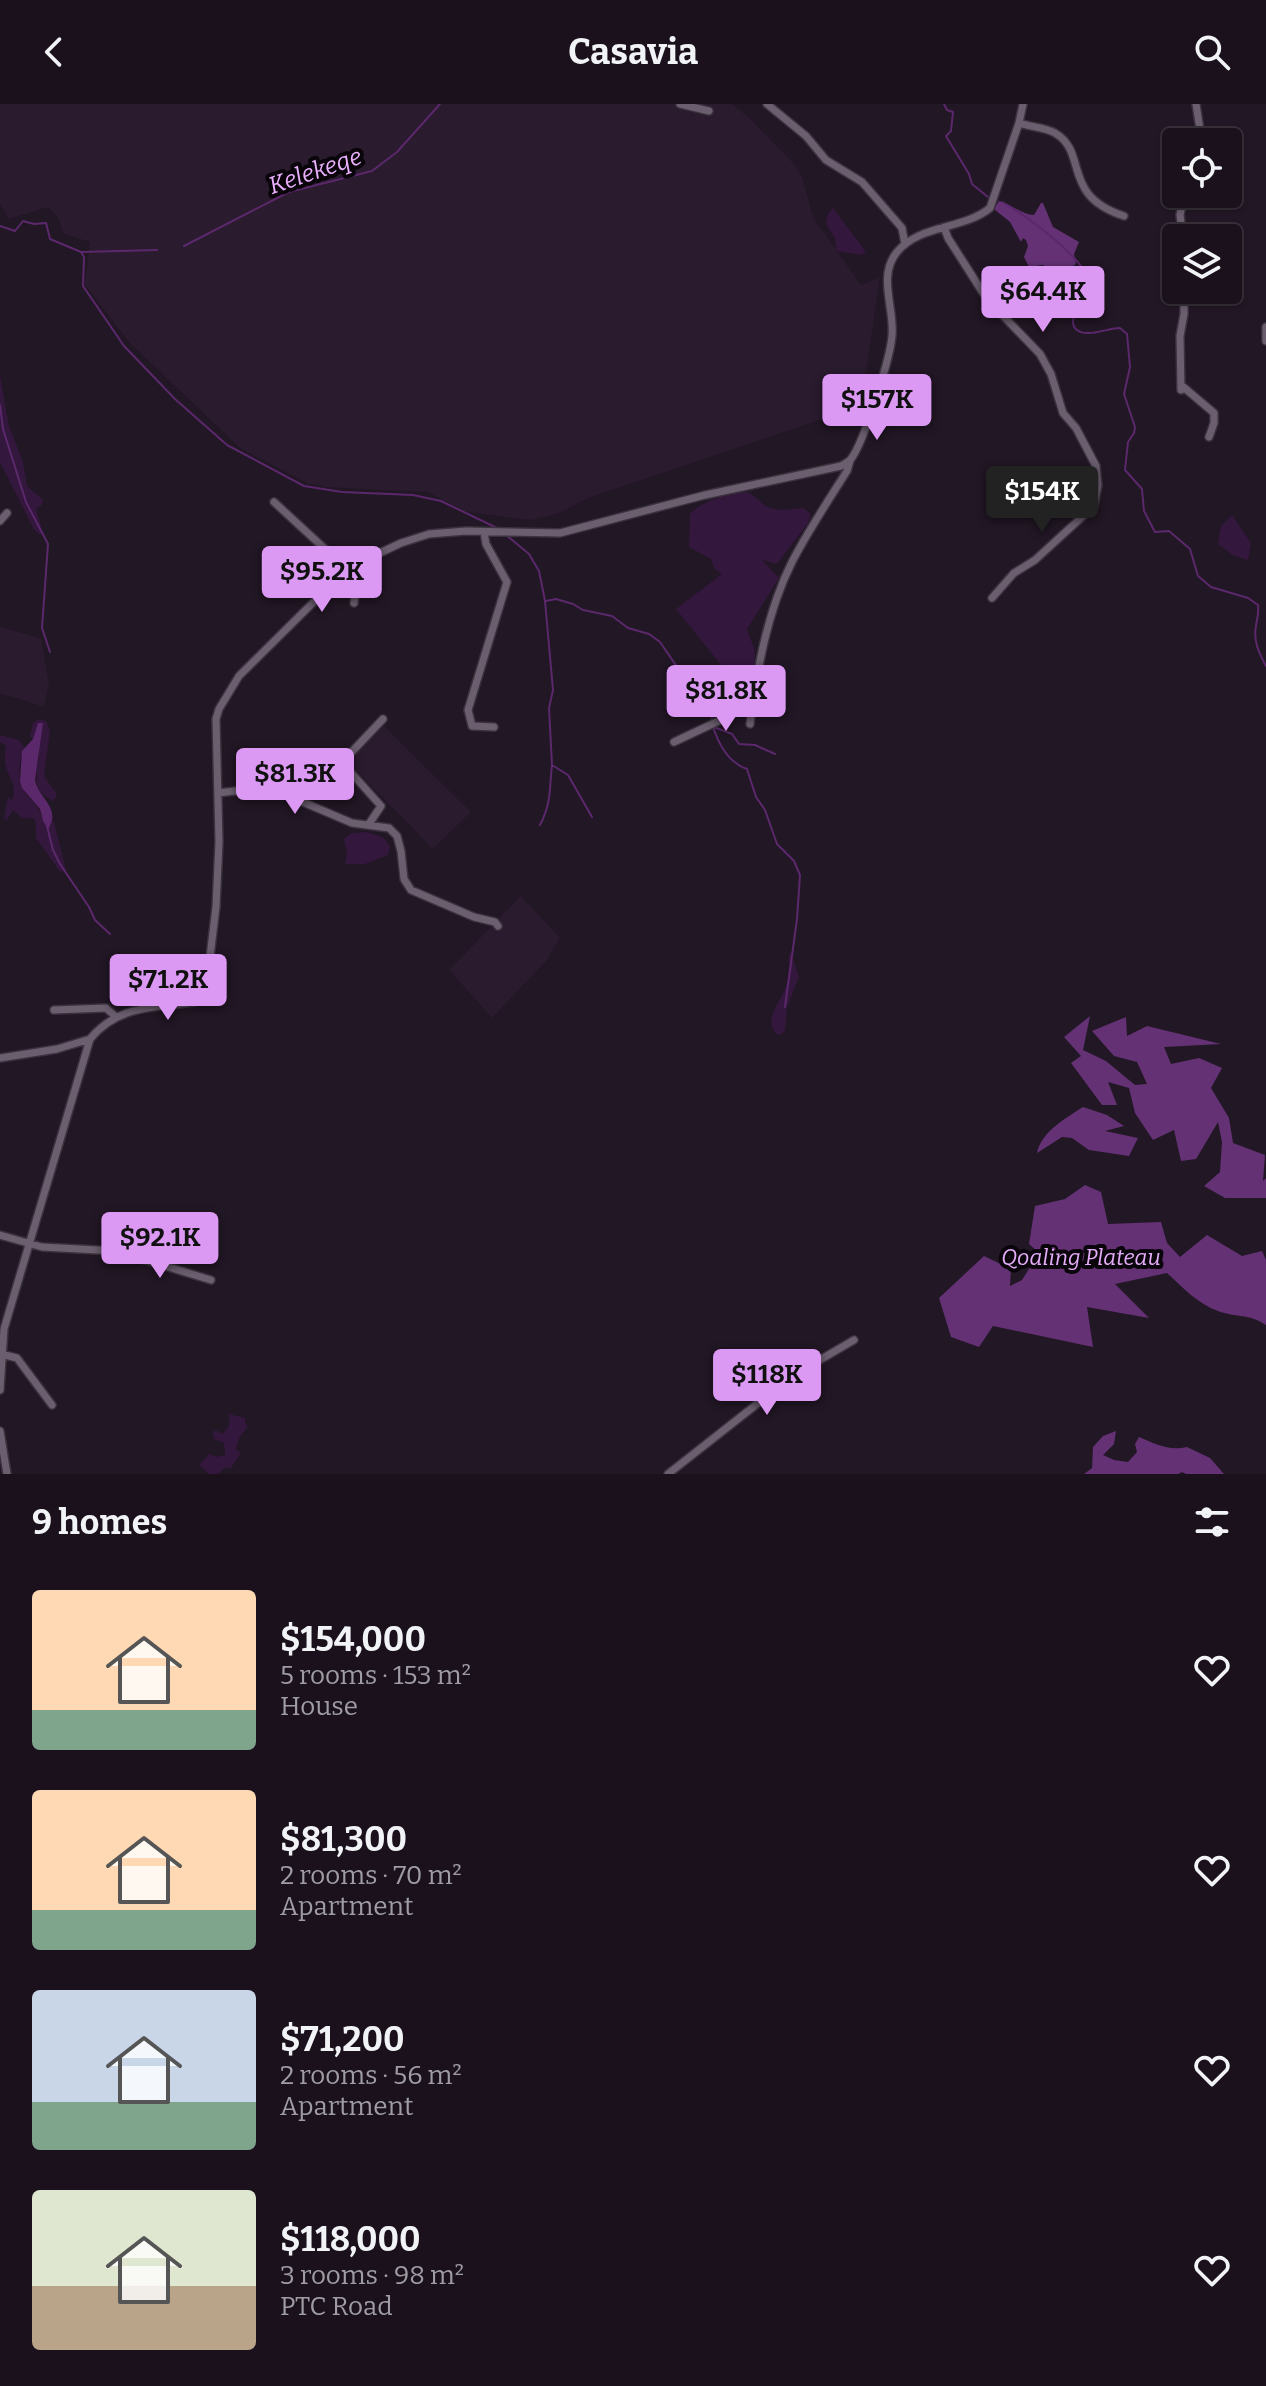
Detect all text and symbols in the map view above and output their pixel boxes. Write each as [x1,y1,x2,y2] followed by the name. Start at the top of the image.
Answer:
[32,30,76,74] icon: back
[568,30,698,74] text: Casavia
[1190,30,1234,74] icon: search
[1162,128,1242,304] map controls
[1162,128,1242,208] button: locate
[265,142,365,200] water label: Kelekeqe
[1162,224,1242,304] button: layers
[978,266,1108,334] pin: $64.4K
[999,276,1087,307] text: $64.4K
[821,374,933,442] pin: $157K
[840,384,914,415] text: $157K
[986,466,1098,534] pin: $154K
[1004,476,1080,507] text: $154K
[257,546,387,614] pin: $95.2K
[280,556,364,587] text: $95.2K
[661,665,791,733] pin: $81.8K
[685,675,767,706] text: $81.8K
[230,748,360,816] pin: $81.3K
[254,758,336,789] text: $81.3K
[103,954,233,1022] pin: $71.2K
[128,964,208,995] text: $71.2K
[95,1212,225,1280] pin: $92.1K
[119,1222,201,1253] text: $92.1K
[1001,1244,1161,1271] park label: Qoaling Plateau
[711,1349,823,1417] pin: $118K
[731,1359,803,1390] text: $118K
[1190,1500,1234,1544] icon: filters
[32,1502,167,1543] text: 9 homes
[280,1619,426,1660] text: $154,000
[96,1622,192,1718] icon: home
[1190,1648,1234,1692] icon: heart
[280,1660,471,1691] text: 5 rooms · 153 m²
[280,1691,358,1722] text: House
[280,1819,407,1860] text: $81,300
[96,1822,192,1918] icon: home
[1190,1848,1234,1892] icon: heart
[280,1860,462,1891] text: 2 rooms · 70 m²
[280,1891,413,1922] text: Apartment
[280,2019,405,2060] text: $71,200
[96,2022,192,2118] icon: home
[1190,2048,1234,2092] icon: heart
[280,2060,462,2091] text: 2 rooms · 56 m²
[280,2091,413,2122] text: Apartment
[280,2219,421,2260] text: $118,000
[96,2222,192,2318] icon: home
[1190,2248,1234,2292] icon: heart
[280,2260,464,2291] text: 3 rooms · 98 m²
[280,2291,393,2322] text: PTC Road

